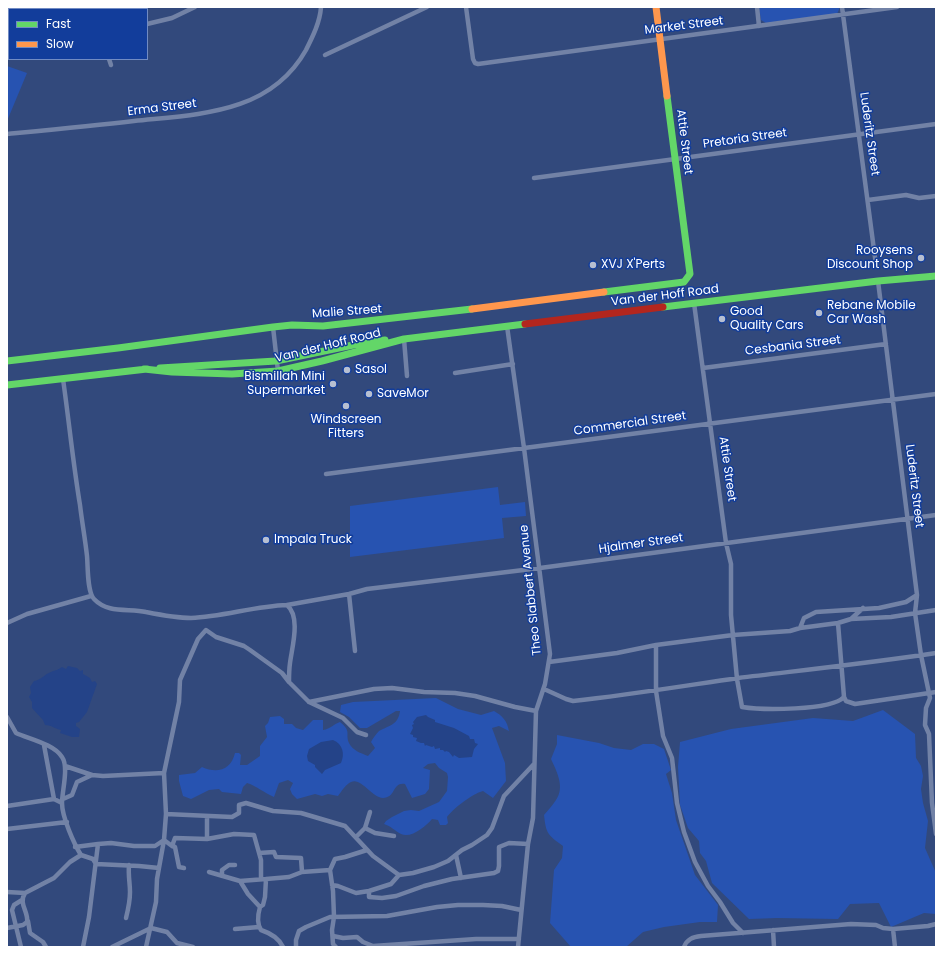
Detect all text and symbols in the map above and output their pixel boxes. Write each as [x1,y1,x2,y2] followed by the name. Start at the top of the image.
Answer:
[8,8,148,60] legend
[644,14,724,38] street label: Market Street
[46,15,71,32] text: Fast
[46,35,74,52] text: Slow
[856,91,882,177] street label: Luderitz Street
[127,97,197,119] street label: Erma Street
[673,109,695,175] street label: Attie Street
[702,126,788,152] street label: Pretoria Street
[827,244,913,272] place label: Rooysens Discount Shop
[916,253,926,263] marker: Rooysens Discount Shop
[601,258,665,272] place label: XVJ X'Perts
[588,260,598,270] marker: XVJ X'Perts
[610,282,720,310] street label: Van der Hoff Road
[827,299,916,327] place label: Rebane Mobile Car Wash
[312,302,382,322] street label: Malie Street
[730,305,804,333] place label: Good Quality Cars
[814,308,824,318] marker: Rebane Mobile Car Wash
[717,314,727,324] marker: Good Quality Cars
[274,326,382,366] street label: Van der Hoff Road
[744,333,842,359] street label: Cesbania Street
[355,363,387,377] place label: Sasol
[342,365,352,375] marker: Sasol
[244,370,325,398] place label: Bismillah Mini Supermarket
[328,379,338,389] marker: Bismillah Mini Supermarket
[377,387,429,401] place label: SaveMor
[364,389,374,399] marker: SaveMor
[341,401,351,411] marker: Windscreen Fitters
[573,409,687,439] street label: Commercial Street
[310,413,382,441] place label: Windscreen Fitters
[715,436,739,502] street label: Attie Street
[902,443,926,529] street label: Luderitz Street
[517,524,545,656] street label: Theo Slabbert Avenue
[598,531,684,557] street label: Hjalmer Street
[274,533,352,547] place label: Impala Truck
[261,535,271,545] marker: Impala Truck

